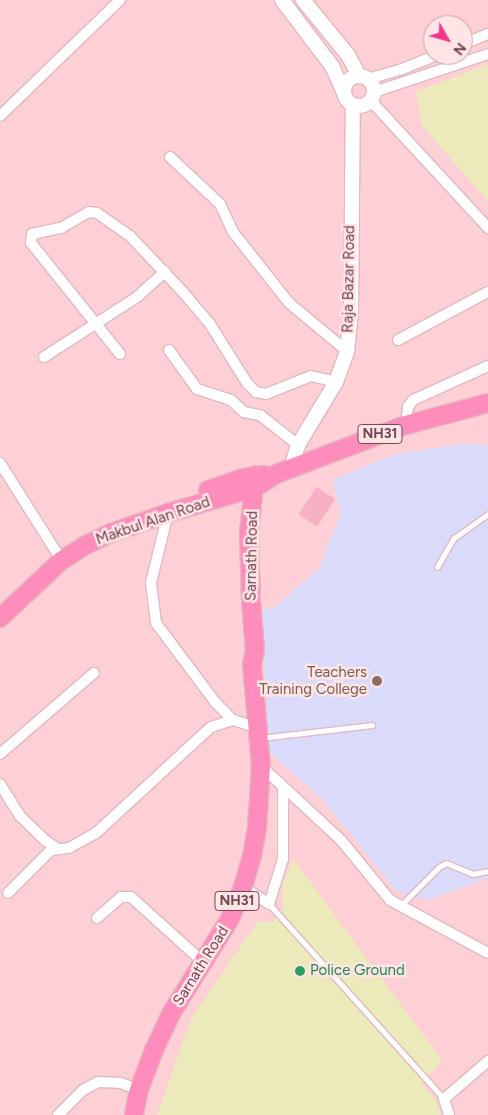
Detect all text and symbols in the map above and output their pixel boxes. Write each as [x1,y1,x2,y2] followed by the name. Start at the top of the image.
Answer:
[423,15,473,65] north arrow
[449,39,469,58] text: N
[339,225,359,333] street label: Raja Bazar Road
[356,422,404,446] road number: NH31
[94,493,212,549] street label: Makbul Alan Road
[242,511,262,601] street label: Sarnath Road
[259,663,367,698] place label: Teachers Training College
[371,675,383,687] marker: Teachers Training College
[213,889,261,912] road number: NH31
[169,923,233,1009] street label: Sarnath Road
[310,962,405,980] place label: Police Ground
[294,965,306,977] marker: Police Ground

